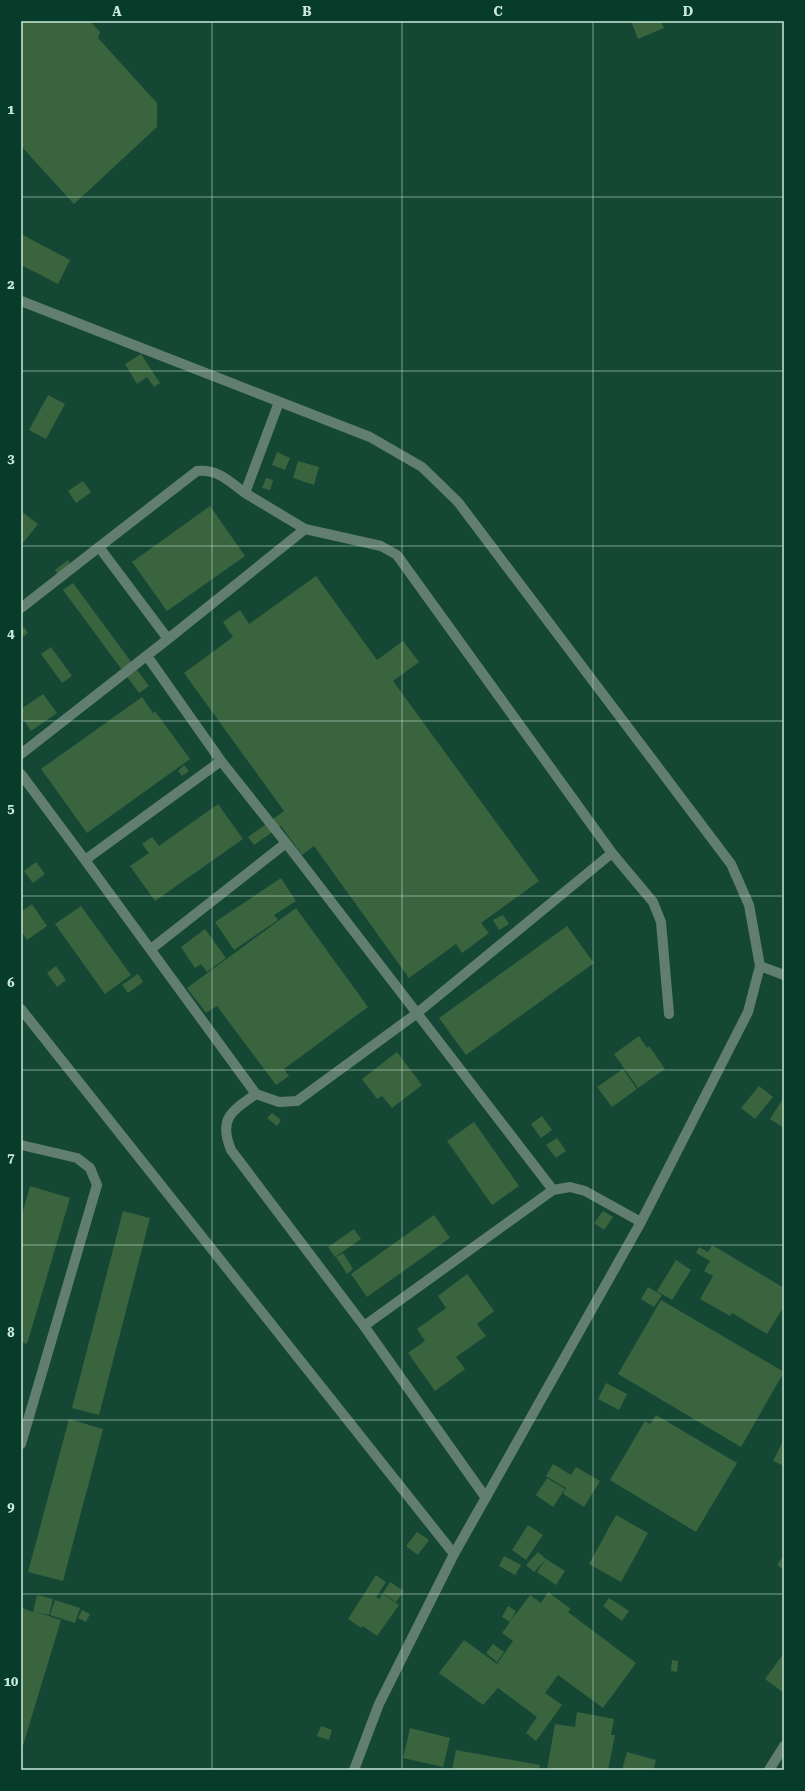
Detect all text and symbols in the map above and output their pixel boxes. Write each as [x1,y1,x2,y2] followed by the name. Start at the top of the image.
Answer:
[112,4,122,19] text: A
[302,4,312,19] text: B
[493,4,503,19] text: C
[683,4,693,19] text: D
[7,102,15,117] text: 1
[7,277,15,292] text: 2
[7,451,15,466] text: 3
[7,626,15,641] text: 4
[7,801,15,816] text: 5
[7,975,15,990] text: 6
[7,1150,15,1165] text: 7
[7,1325,15,1340] text: 8
[7,1499,15,1514] text: 9
[4,1674,18,1689] text: 10

